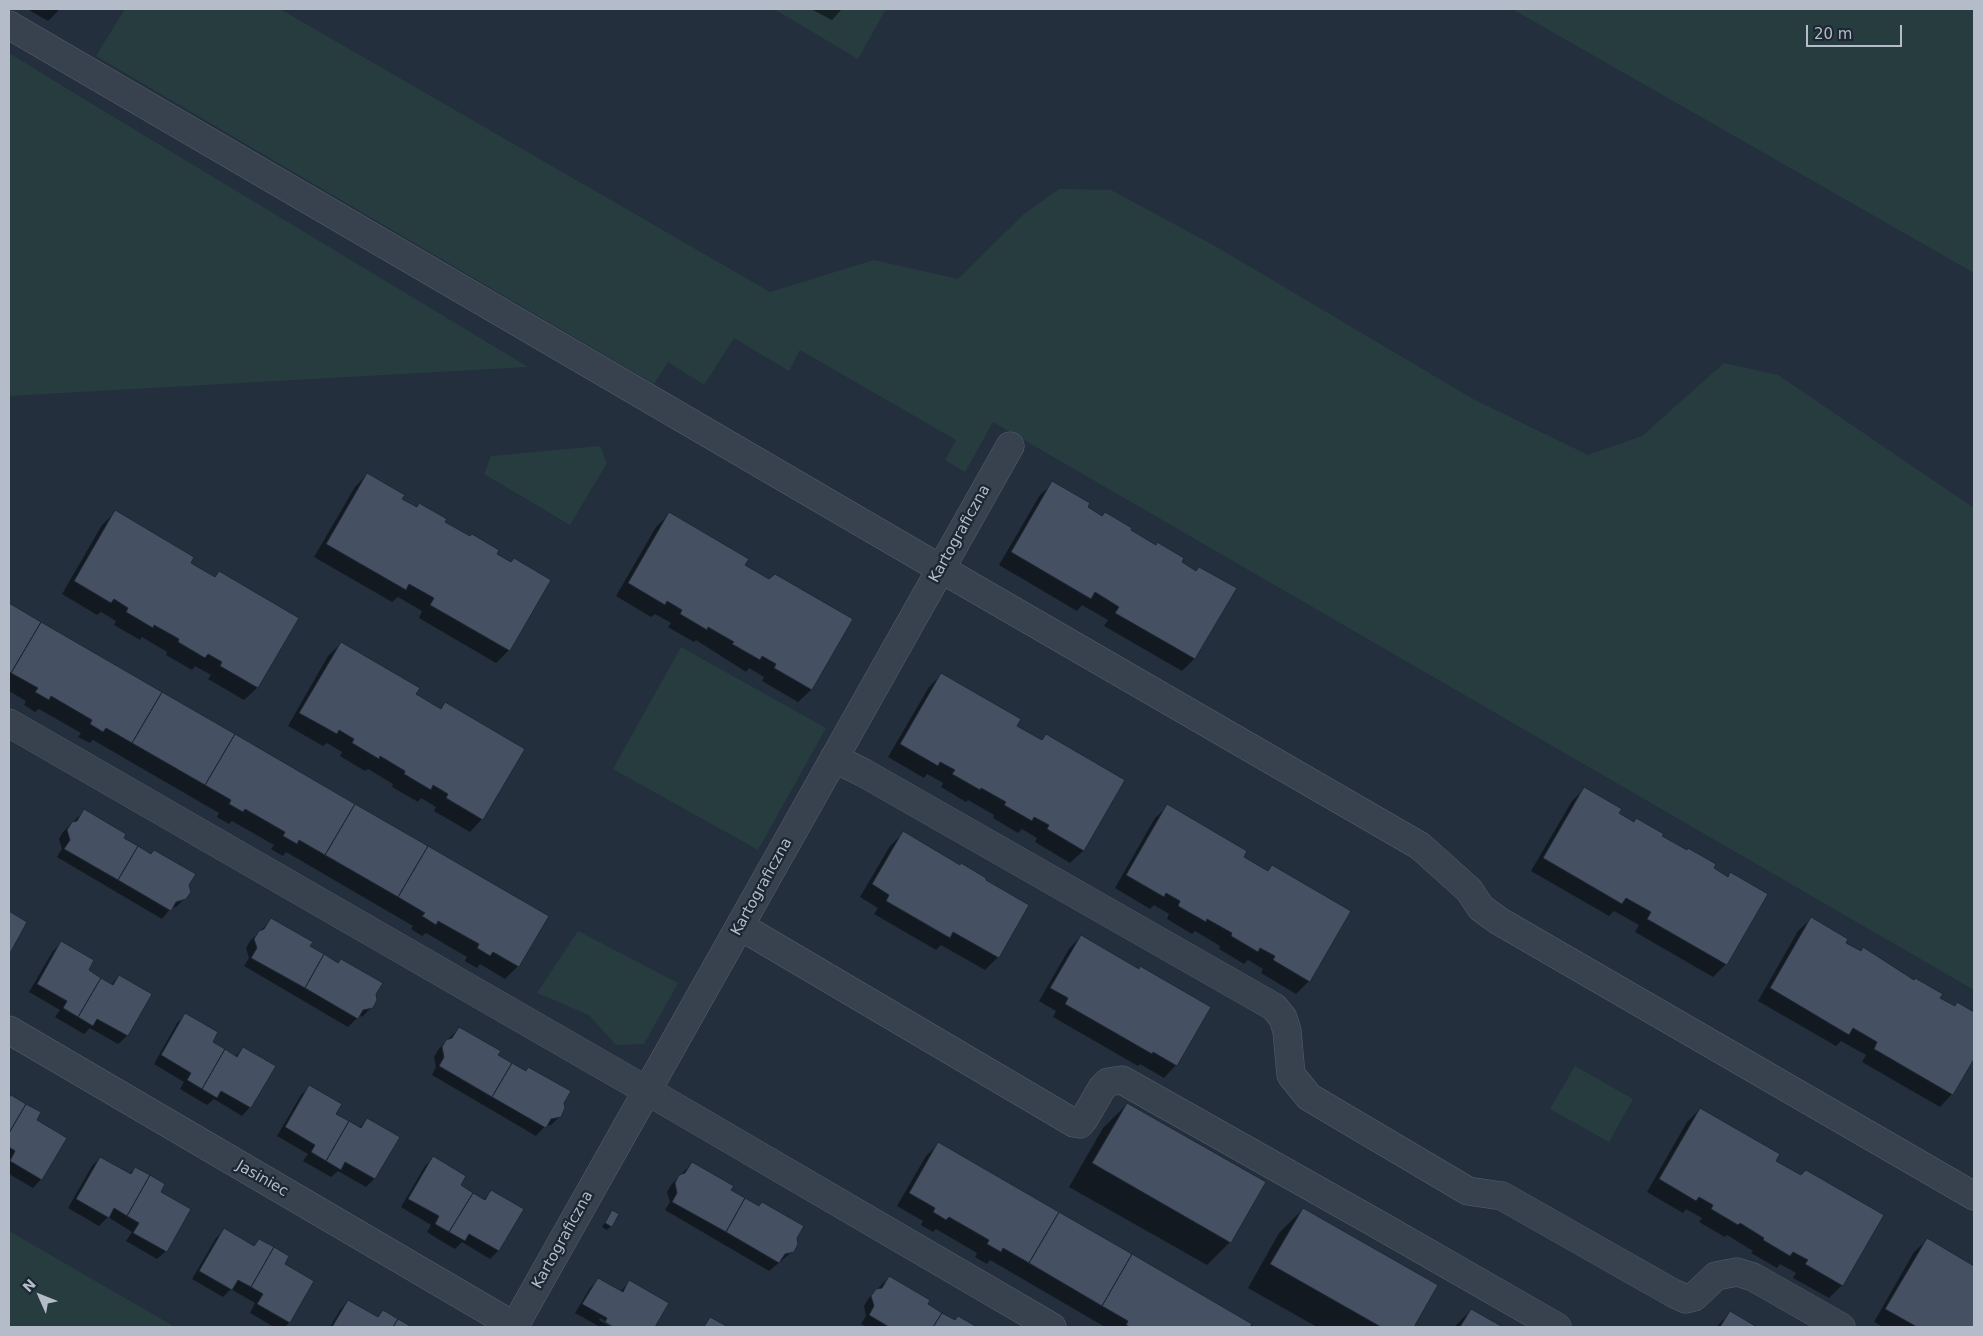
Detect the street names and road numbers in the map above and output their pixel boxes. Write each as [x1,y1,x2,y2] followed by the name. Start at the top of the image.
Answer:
[926,482,994,586] street label: Kartograficzna
[728,835,796,939] street label: Kartograficzna
[233,1157,291,1201] street label: Jasiniec
[529,1188,597,1292] street label: Kartograficzna

